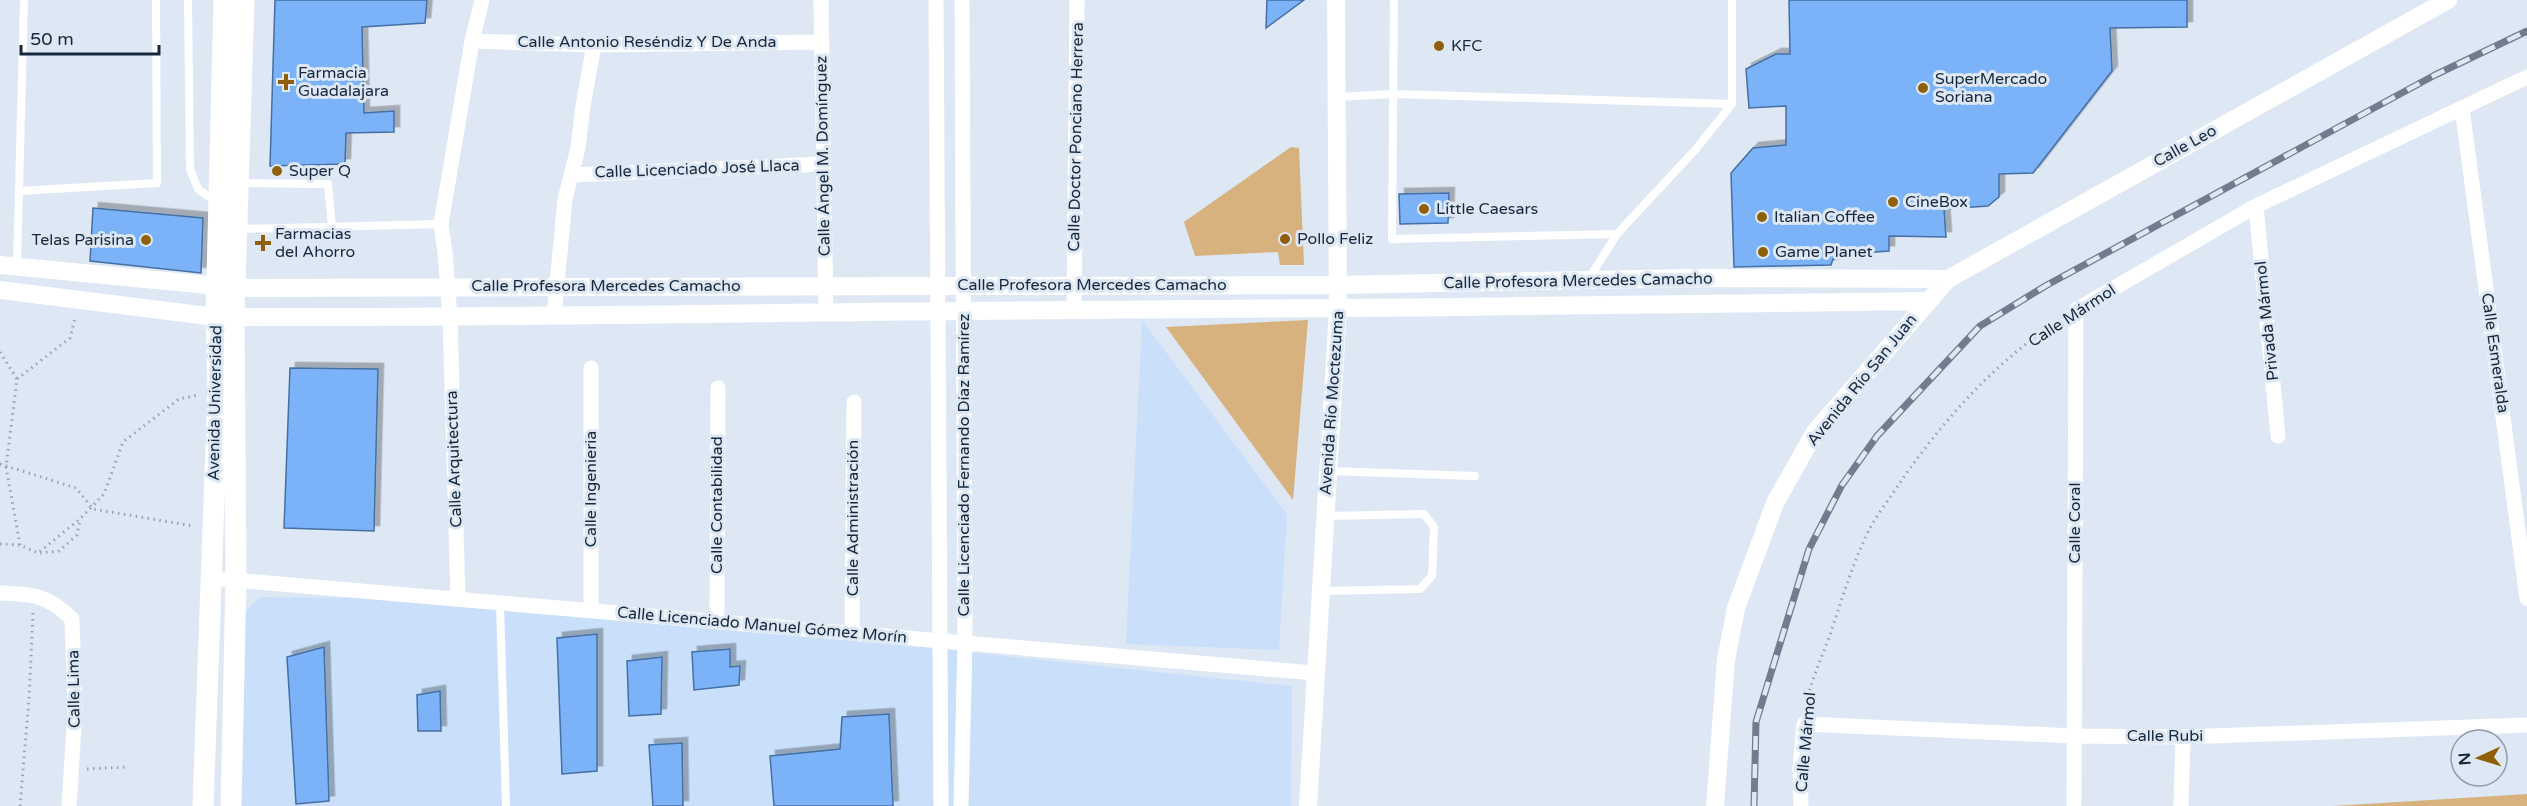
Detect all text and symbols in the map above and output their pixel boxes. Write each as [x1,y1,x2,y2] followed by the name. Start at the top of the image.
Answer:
[21,18,159,56] scale bar
[1064,22,1088,252] street label: Calle Doctor Ponciano Herrera
[30,28,74,50] text: 50 m
[517,32,777,52] street label: Calle Antonio Reséndiz Y De Anda
[1451,36,1482,56] place label: KFC
[1432,39,1446,53] marker: KFC
[811,55,835,257] street label: Calle Ángel M. Domínguez
[298,63,389,101] place label: Farmacia Guadalajara
[1935,69,2047,107] place label: SuperMercado Soriana
[279,75,293,89] marker: Farmacia Guadalajara
[1916,81,1930,95] marker: SuperMercado Soriana
[2150,120,2220,172] street label: Calle Leo
[594,155,800,183] street label: Calle Licenciado José Llaca
[289,161,351,181] place label: Super Q
[270,164,284,178] marker: Super Q
[1905,192,1968,212] place label: CineBox
[1886,195,1900,209] marker: CineBox
[1436,199,1538,219] place label: Little Caesars
[1417,202,1431,216] marker: Little Caesars
[1774,207,1875,227] place label: Italian Coffee
[1755,210,1769,224] marker: Italian Coffee
[275,224,355,262] place label: Farmacias del Ahorro
[1297,229,1373,249] place label: Pollo Feliz
[32,230,134,250] place label: Telas Parisina
[1278,232,1292,246] marker: Pollo Feliz
[139,233,153,247] marker: Telas Parisina
[256,236,270,250] marker: Farmacias del Ahorro
[1775,242,1873,262] place label: Game Planet
[1756,245,1770,259] marker: Game Planet
[2251,260,2283,382] street label: Privada Mármol
[1443,269,1713,293] street label: Calle Profesora Mercedes Camacho
[957,275,1227,295] street label: Calle Profesora Mercedes Camacho
[471,276,741,296] street label: Calle Profesora Mercedes Camacho
[2025,280,2119,352] street label: Calle Mármol
[2477,292,2513,414] street label: Calle Esmeralda
[1316,310,1348,496] street label: Avenida Río Moctezuma
[1803,310,1921,450] street label: Avenida Río San Juan
[954,314,974,616] street label: Calle Licenciado Fernando Díaz Ramírez
[204,325,226,481] street label: Avenida Universidad
[442,390,466,528] street label: Calle Arquitectura
[581,431,601,547] street label: Calle Ingenieria
[707,436,727,574] street label: Calle Contabilidad
[843,440,863,596] street label: Calle Administración
[2065,483,2085,564] street label: Calle Coral
[616,602,908,648] street label: Calle Licenciado Manuel Gómez Morín
[63,650,85,728] street label: Calle Lima
[1792,691,1820,793] street label: Calle Mármol
[2127,726,2203,746] street label: Calle Rubi
[2449,728,2509,788] north arrow
[2455,752,2475,766] text: N

